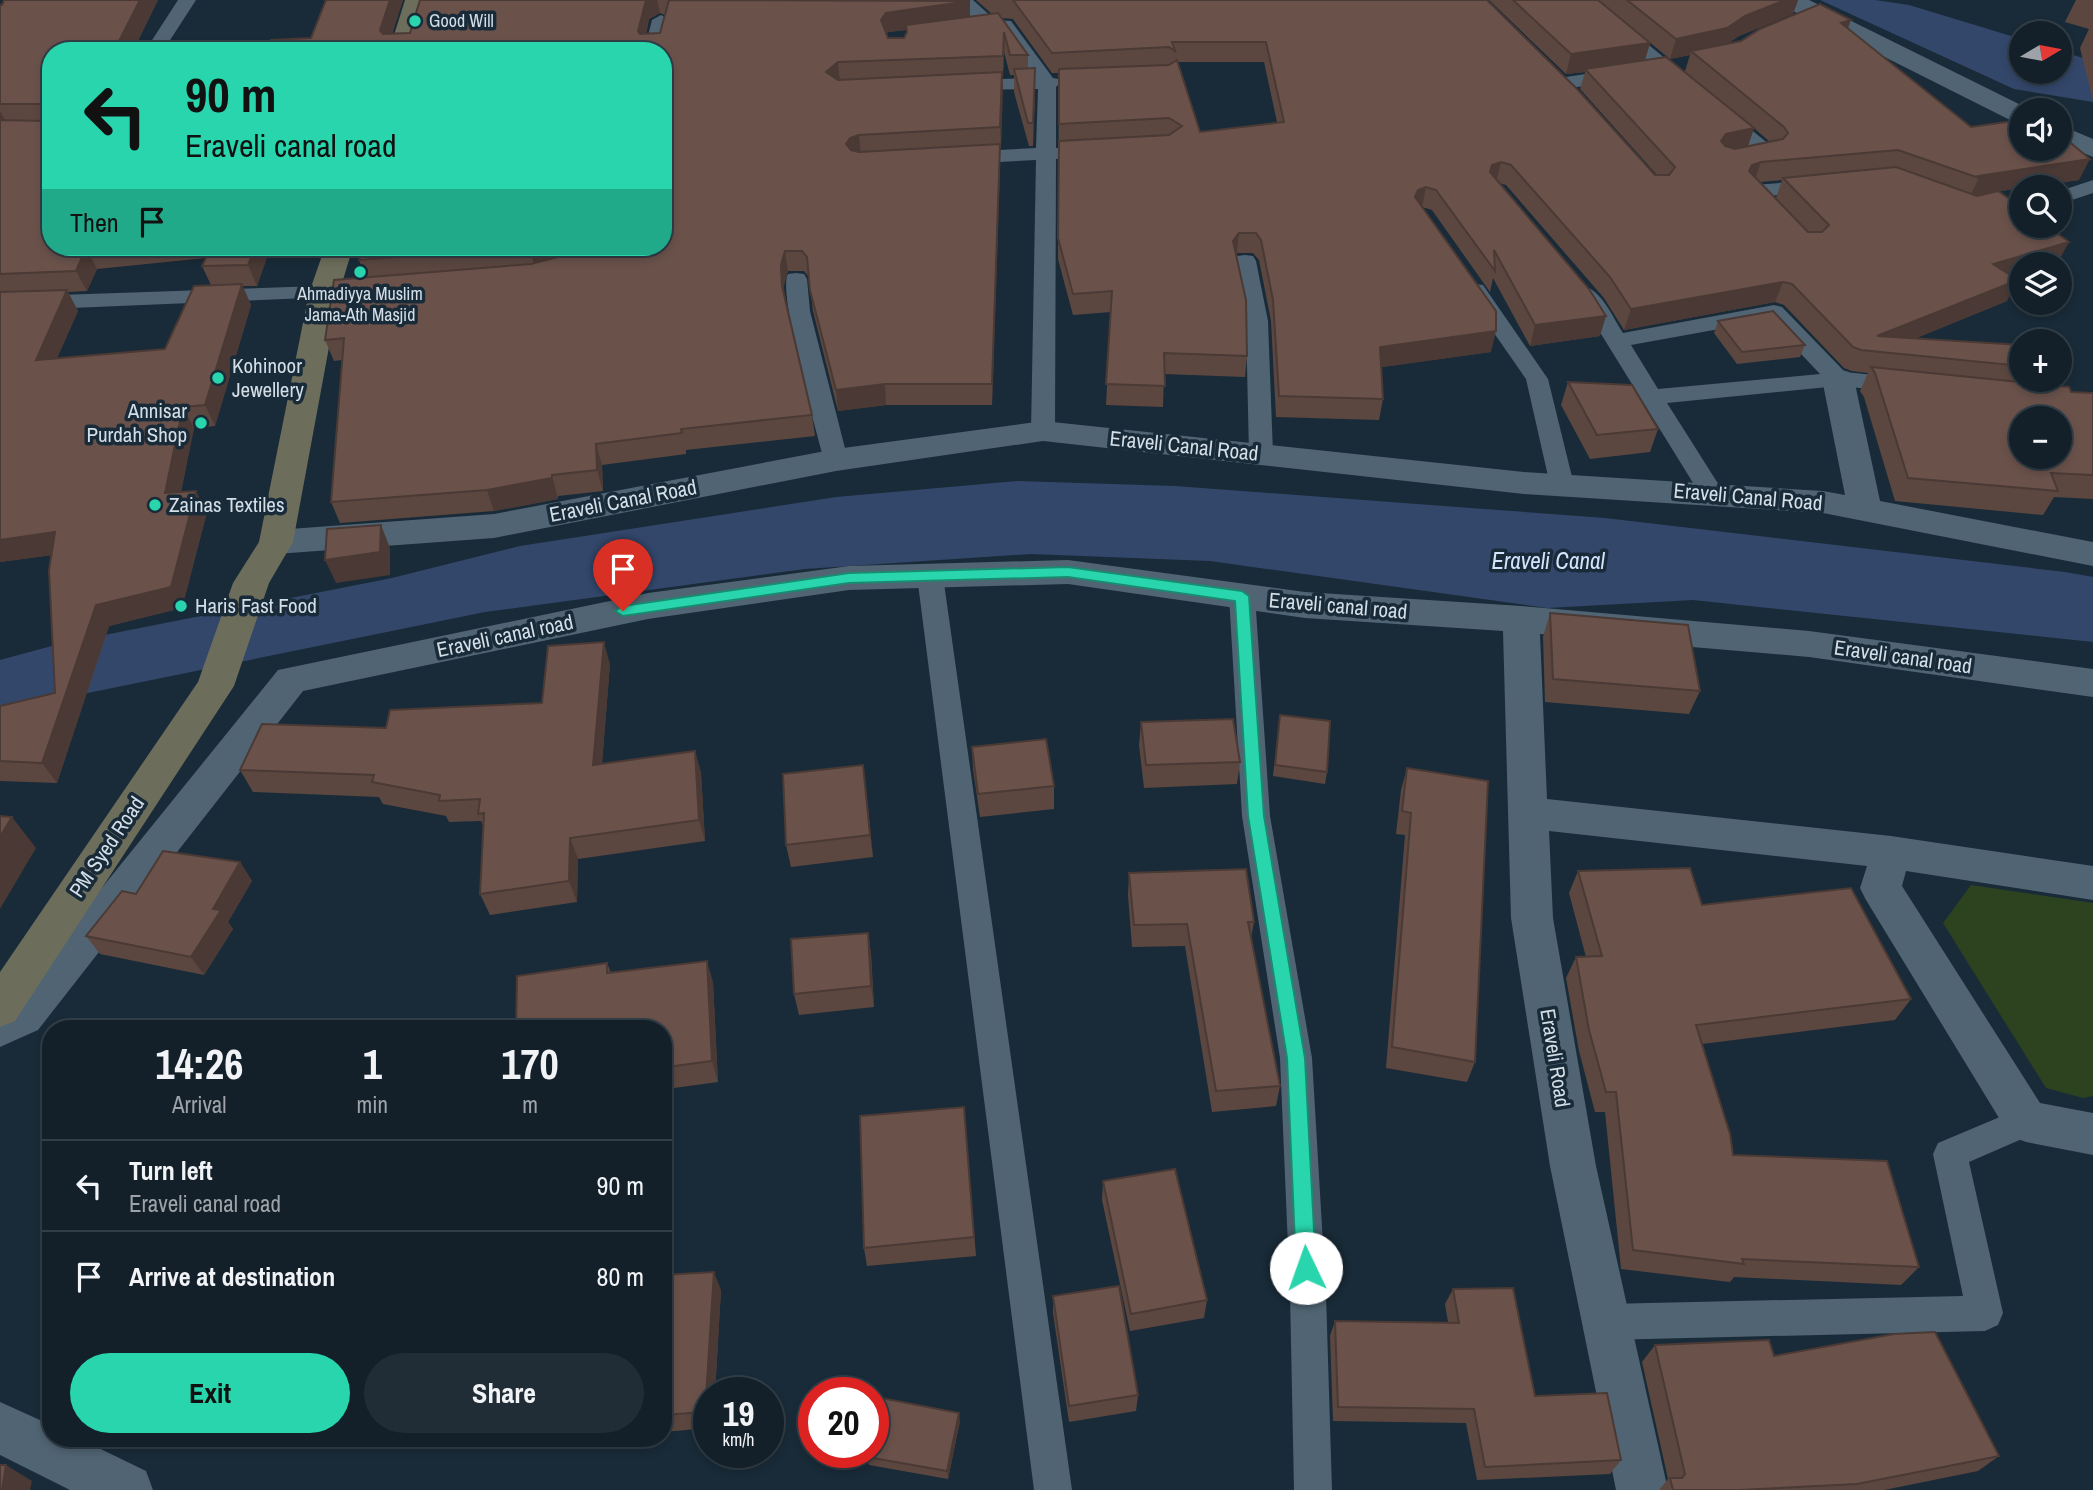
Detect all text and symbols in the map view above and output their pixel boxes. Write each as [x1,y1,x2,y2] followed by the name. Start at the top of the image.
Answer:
[429,8,494,33] place label: Good Will
[407,13,423,29] marker: Good Will
[2009,21,2072,84] north arrow
[2009,21,2072,469] map controls
[185,61,277,127] text: 90 m
[70,70,161,161] icon: left
[2009,98,2072,161] button: sound
[185,124,397,167] text: Eraveli canal road
[2009,175,2072,238] button: search
[133,203,171,241] icon: arrive
[70,205,119,240] text: Then
[2009,252,2072,315] button: layers
[352,264,368,280] marker: Ahmadiyya Muslim Jama-Ath Masjid
[296,281,423,327] place label: Ahmadiyya Muslim Jama-Ath Masjid
[2009,329,2072,392] button: +
[232,351,304,404] place label: Kohinoor Jewellery
[210,370,226,386] marker: Kohinoor Jewellery
[86,396,187,449] place label: Annisar Purdah Shop
[2009,406,2072,469] button: −
[193,415,209,431] marker: Annisar Purdah Shop
[1108,423,1260,468] street label: Eraveli Canal Road
[547,472,699,529] street label: Eraveli Canal Road
[1672,476,1824,517] street label: Eraveli Canal Road
[169,490,285,519] place label: Zainas Textiles
[147,497,163,513] marker: Zainas Textiles
[593,539,653,611] pin
[1491,545,1605,576] water label: Eraveli Canal
[604,550,642,588] icon: arrive
[1268,585,1408,626] street label: Eraveli canal road
[195,591,317,620] place label: Haris Fast Food
[173,598,189,614] marker: Haris Fast Food
[434,607,576,664] street label: Eraveli canal road
[1832,632,1974,681] street label: Eraveli canal road
[62,791,151,903] street label: PM Syed Road
[1533,1006,1578,1109] street label: Eraveli Road
[155,1036,243,1092] text: 14:26
[363,1036,382,1092] text: 1
[501,1036,559,1092] text: 170
[172,1089,227,1120] text: Arrival
[357,1089,388,1120] text: min
[522,1089,538,1120] text: m
[129,1153,213,1188] text: Turn left
[70,1167,108,1205] icon: left
[597,1168,644,1203] text: 90 m
[129,1188,281,1219] text: Eraveli canal road
[1269,1231,1343,1305] position arrow
[70,1258,108,1296] icon: arrive
[129,1259,335,1294] text: Arrive at destination
[597,1259,644,1294] text: 80 m
[70,1353,350,1433] button: Exit
[364,1353,644,1433] button: Share
[798,1377,889,1468] speed limit sign: 20
[723,1390,754,1437] text: 19
[723,1427,755,1452] text: km/h

